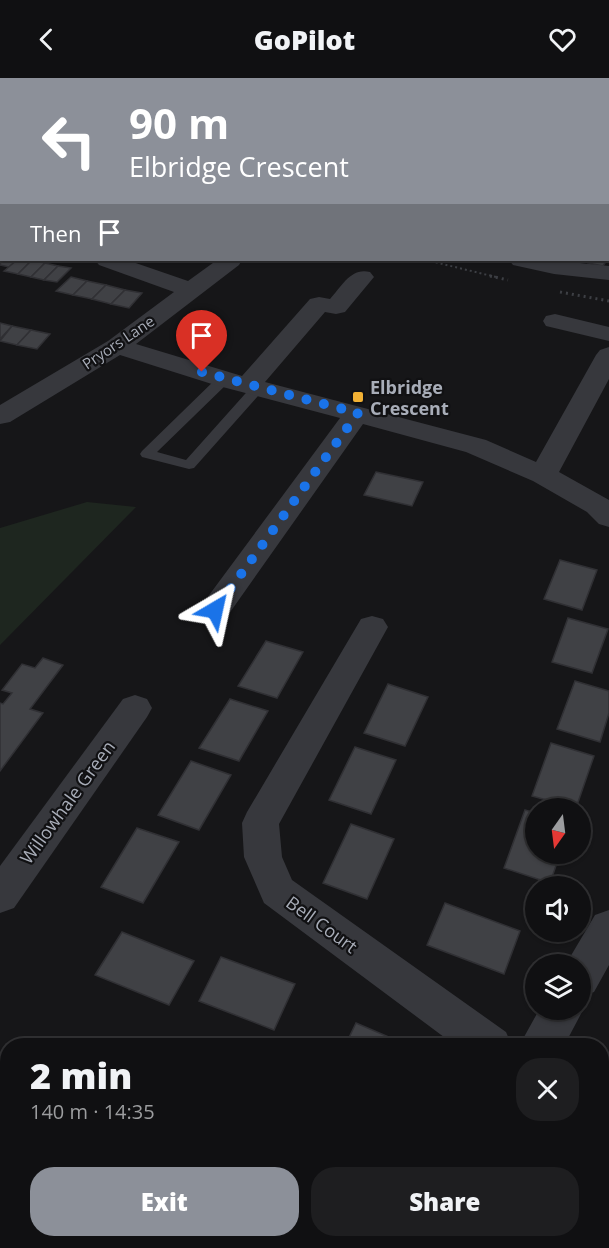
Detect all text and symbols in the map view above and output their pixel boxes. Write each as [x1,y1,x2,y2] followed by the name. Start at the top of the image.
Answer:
[254,21,355,58] text: GoPilot
[30,23,63,56] icon: back
[546,23,579,56] icon: heart
[129,94,229,151] text: 90 m
[30,102,108,180] icon: left
[129,148,349,185] text: Elbridge Crescent
[93,216,126,249] icon: arrive
[30,218,81,248] text: Then
[176,310,227,372] pin
[78,311,158,373] street label: Pryors Lane
[185,319,218,352] icon: arrive
[370,375,449,420] place label: Elbridge Crescent
[351,390,365,404] marker: Elbridge Crescent
[183,578,247,642] position arrow
[14,735,120,869] street label: Willowhale Green
[525,798,591,864] north arrow
[525,798,591,1020] map controls
[525,876,591,942] button: sound
[282,890,362,958] street label: Bell Court
[525,954,591,1020] button: layers
[30,1051,132,1100] text: 2 min
[516,1058,579,1121] button: close
[30,1098,155,1125] text: 140 m · 14:35
[30,1167,299,1236] button: Exit
[311,1167,579,1236] button: Share

